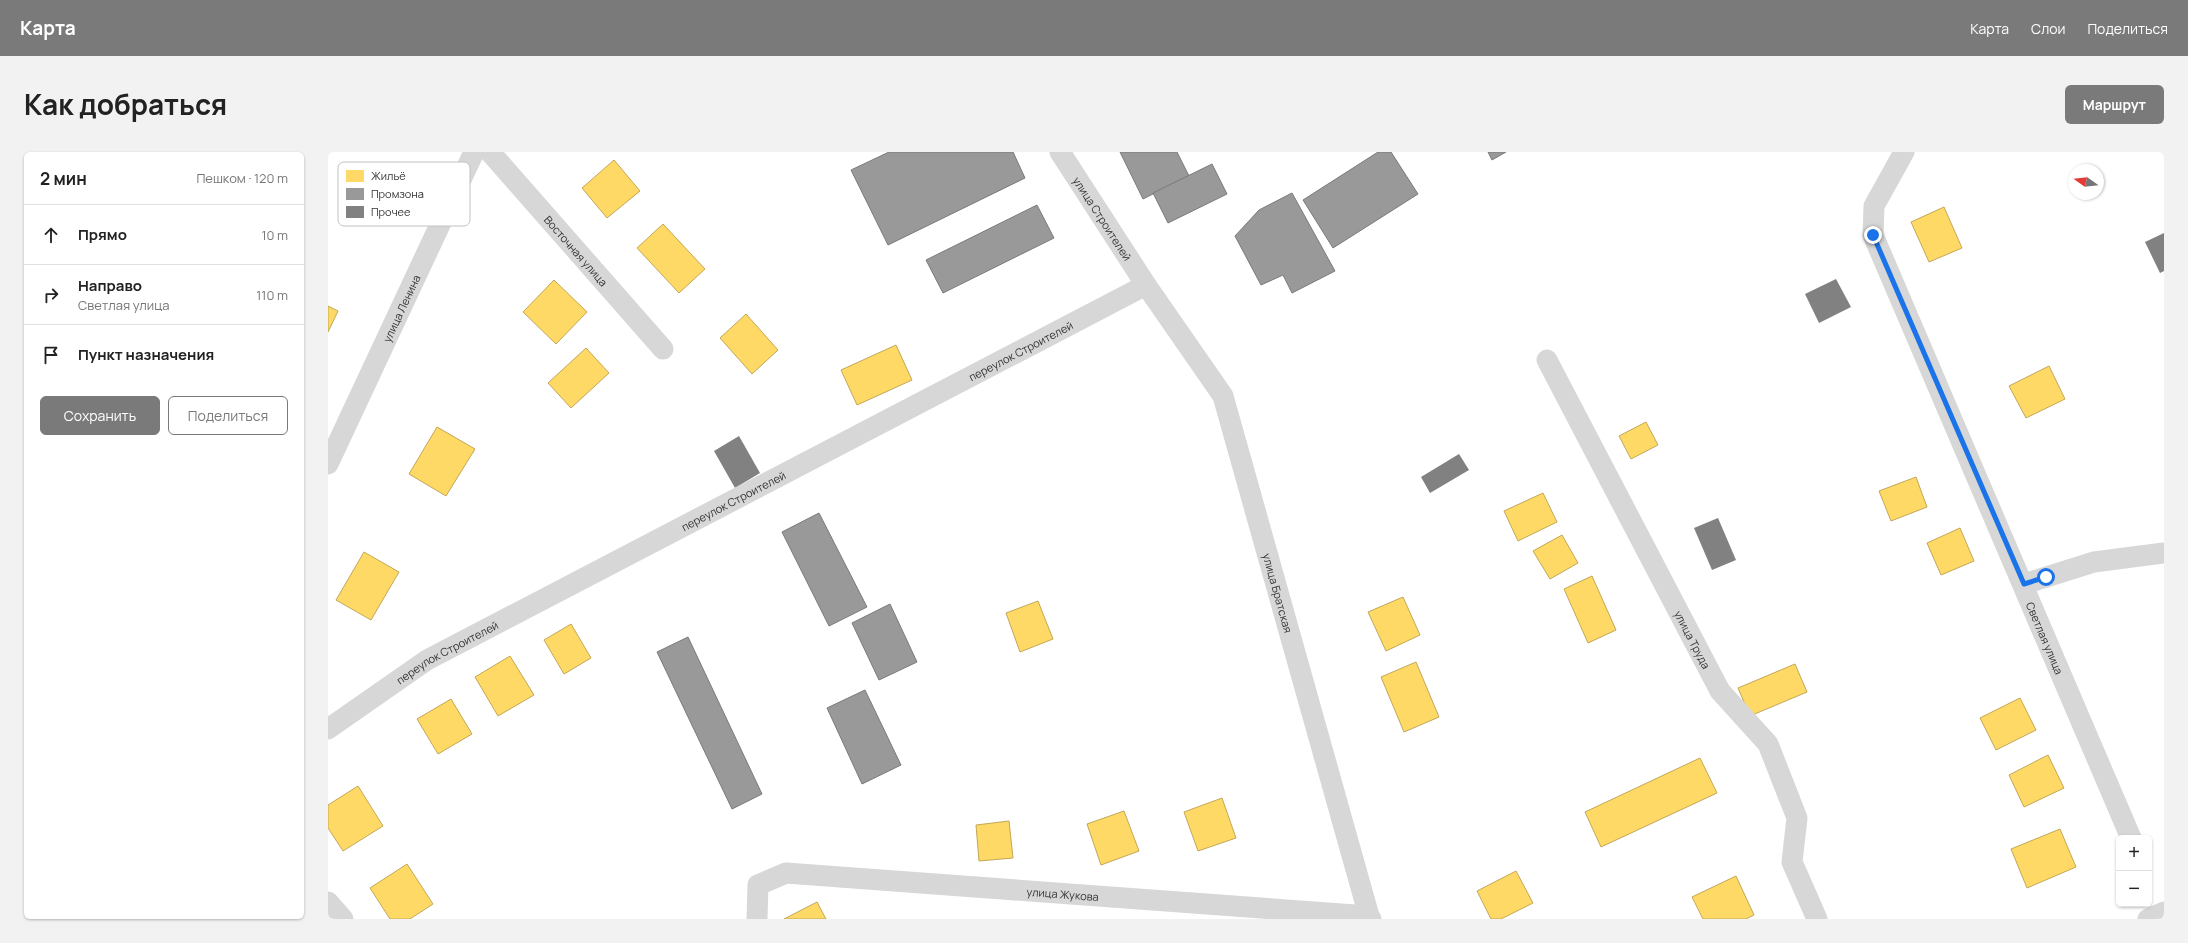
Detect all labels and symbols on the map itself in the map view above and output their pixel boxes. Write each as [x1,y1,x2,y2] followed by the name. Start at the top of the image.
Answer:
[338,162,470,226] legend
[2068,164,2104,200] north arrow
[371,168,406,183] text: Жильё
[1070,173,1136,263] street label: улица Строителей
[371,186,424,201] text: Промзона
[371,204,411,219] text: Прочее
[541,212,612,289] street label: Восточная улица
[1864,226,1882,244] route end
[379,272,423,344] street label: улица Ленина
[966,317,1075,384] street label: переулок Строителей
[679,467,788,534] street label: переулок Строителей
[1260,551,1297,634] street label: улица Братская
[2037,568,2055,586] route start
[2023,599,2068,676] street label: Светлая улица
[1671,607,1714,671] street label: улица Труда
[393,617,501,687] street label: переулок Строителей
[1026,883,1099,904] street label: улица Жукова

